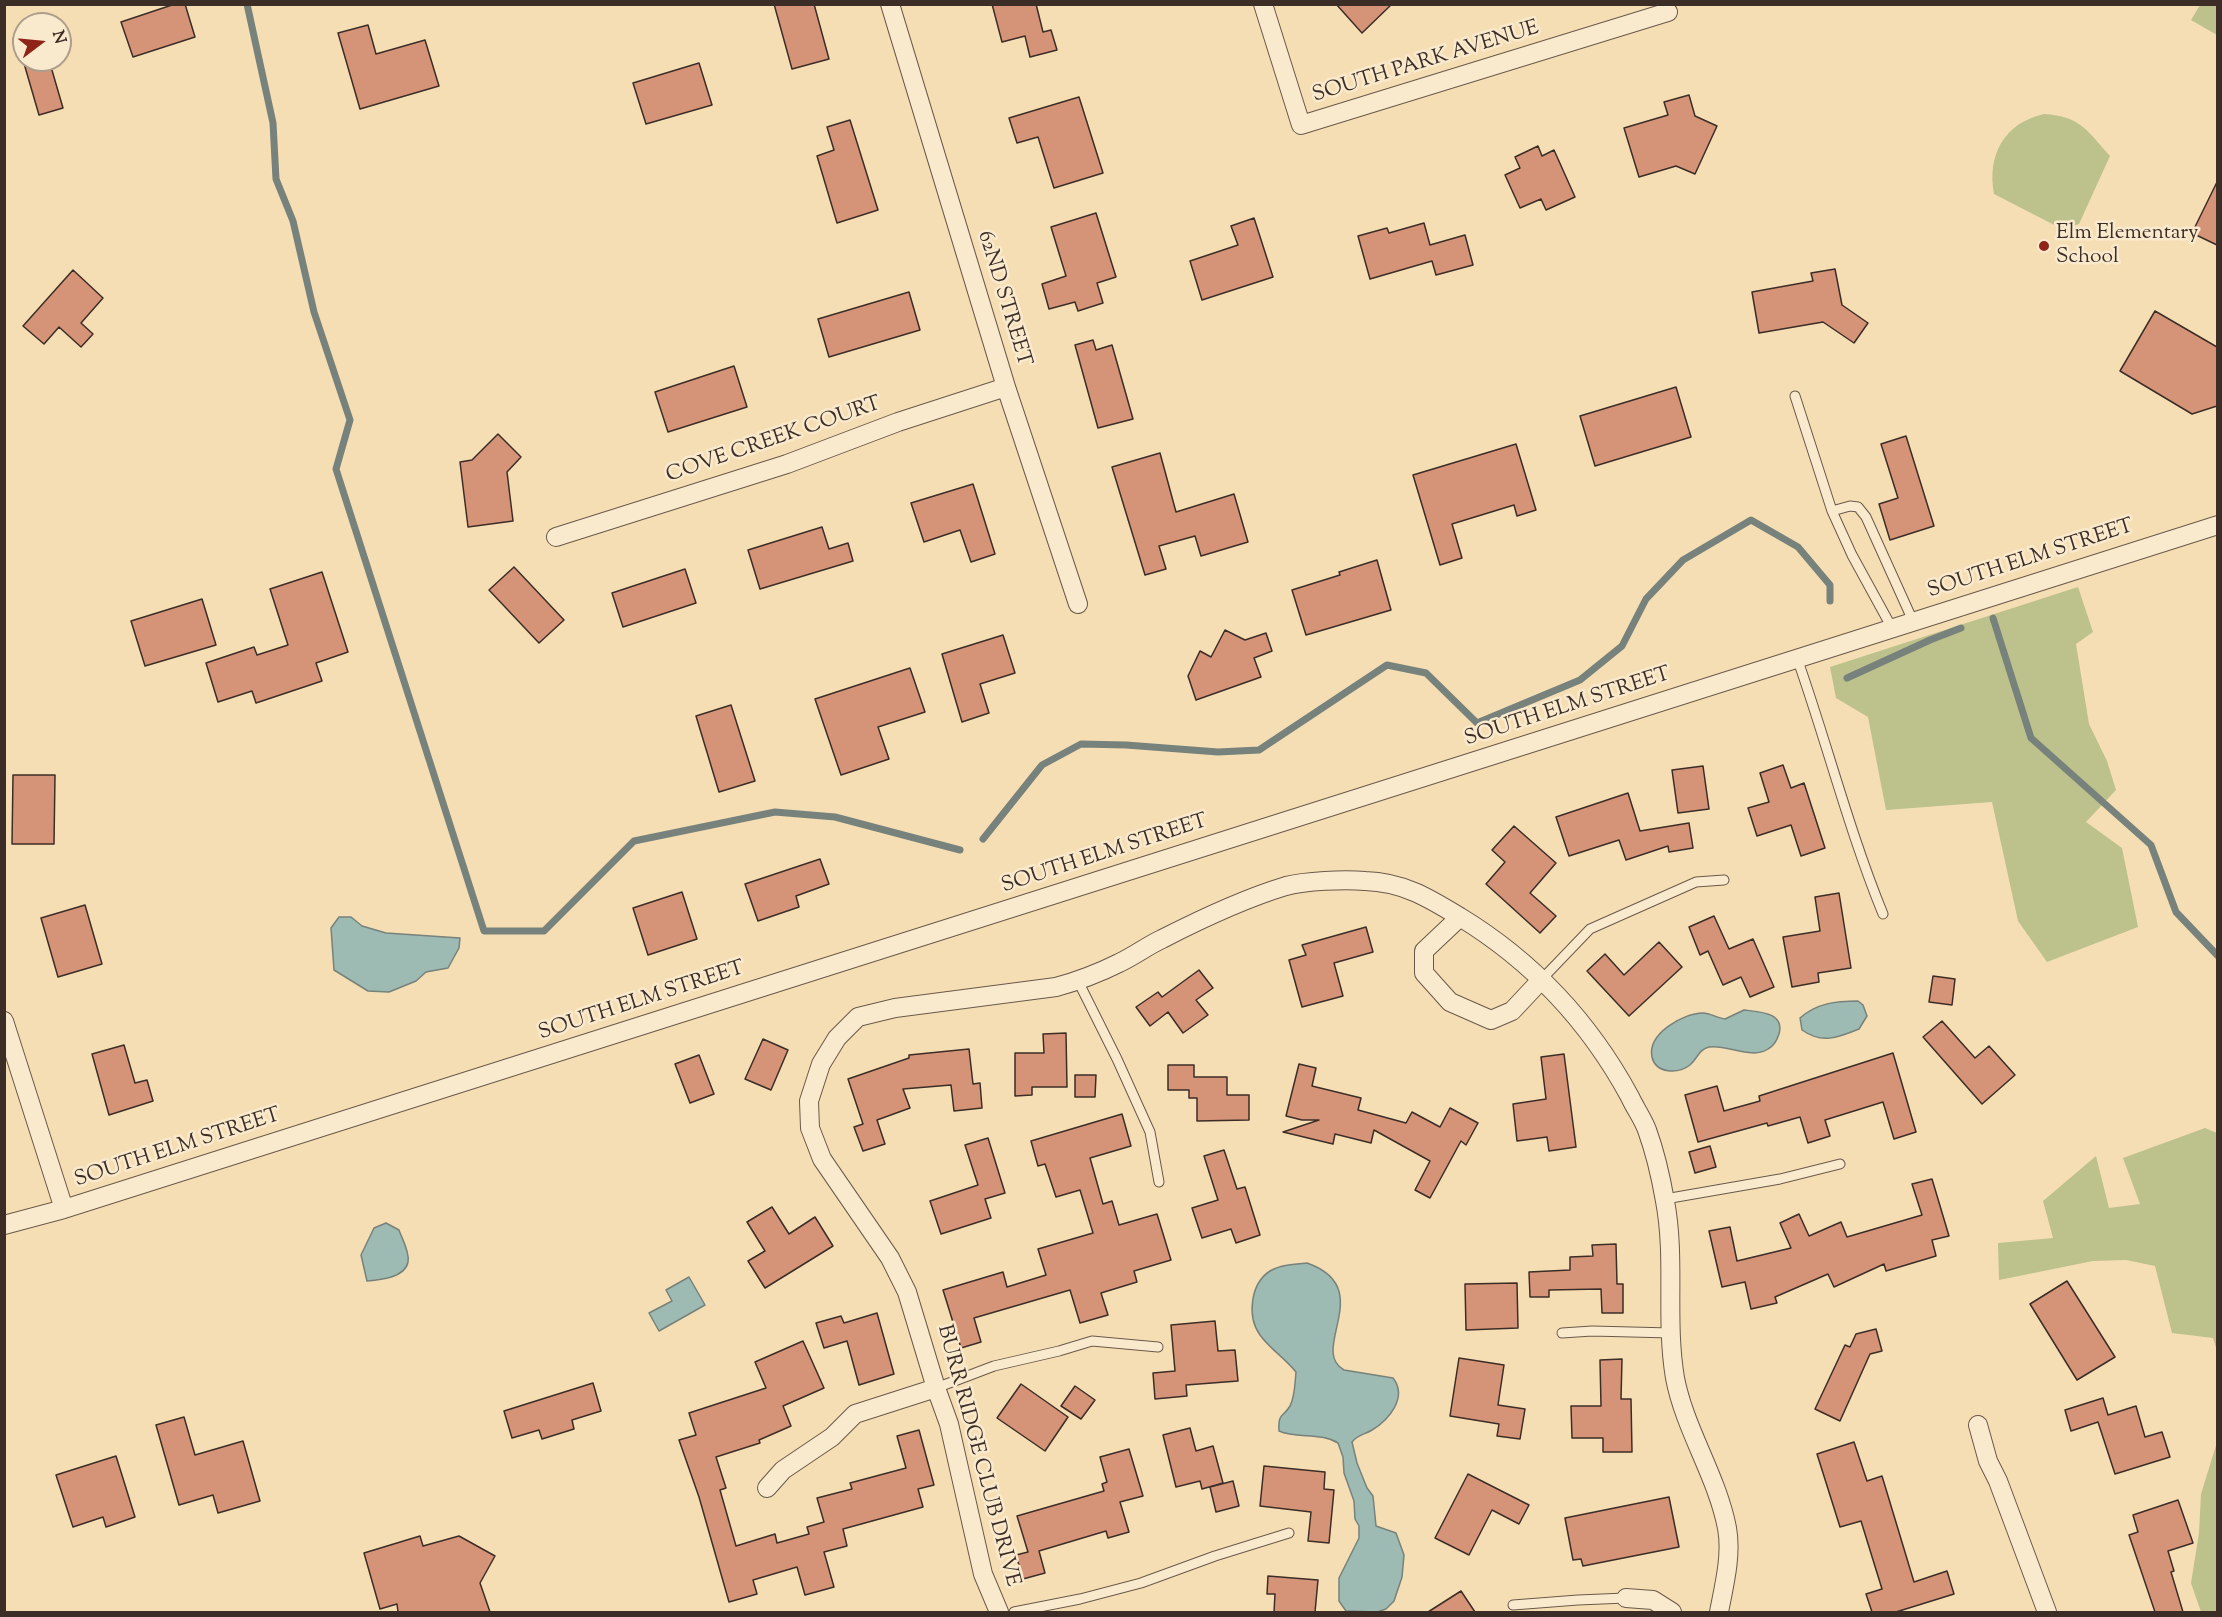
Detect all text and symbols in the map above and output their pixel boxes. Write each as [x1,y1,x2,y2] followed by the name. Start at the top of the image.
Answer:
[12,12,72,72] north arrow
[1310,17,1542,109] street label: SOUTH PARK AVENUE
[45,28,71,47] text: N
[2056,221,2199,271] place label: Elm Elementary School
[970,228,1036,370] street label: 62ND STREET
[2037,239,2051,253] marker: Elm Elementary School
[663,392,885,490] street label: COVE CREEK COURT
[1925,515,2137,605] street label: SOUTH ELM STREET
[1462,663,1674,753] street label: SOUTH ELM STREET
[999,810,1211,900] street label: SOUTH ELM STREET
[536,957,748,1047] street label: SOUTH ELM STREET
[72,1104,284,1194] street label: SOUTH ELM STREET
[930,1322,1024,1590] street label: BURR RIDGE CLUB DRIVE

